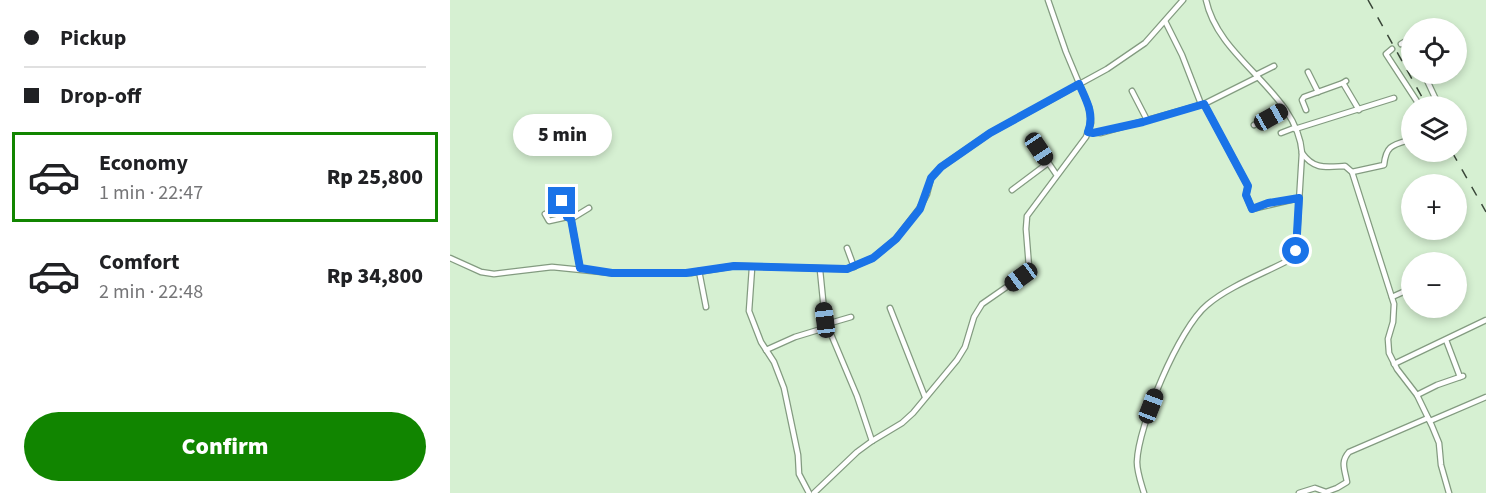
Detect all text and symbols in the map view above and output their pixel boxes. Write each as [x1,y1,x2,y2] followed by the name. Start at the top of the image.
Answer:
[1401,18,1467,318] map controls
[1401,18,1467,84] button: locate
[60,22,126,54] text: Pickup
[60,80,141,112] text: Drop-off
[1401,96,1467,162] button: layers
[1251,100,1291,134] car
[513,114,612,156] callout: 5 min
[538,121,587,149] text: 5 min
[1021,129,1057,169] car
[99,147,188,179] text: Economy
[27,150,81,204] icon: car
[327,161,423,193] text: Rp 25,800
[1401,174,1467,240] button: +
[99,179,203,207] text: 1 min · 22:47
[548,187,575,214] route end
[1282,237,1309,264] route start
[99,246,180,278] text: Comfort
[27,249,81,303] icon: car
[1401,252,1467,318] button: −
[1001,259,1041,295] car
[327,260,423,292] text: Rp 34,800
[99,278,203,306] text: 2 min · 22:48
[814,301,836,339] car
[1136,386,1166,426] car
[24,412,426,481] button: Confirm

